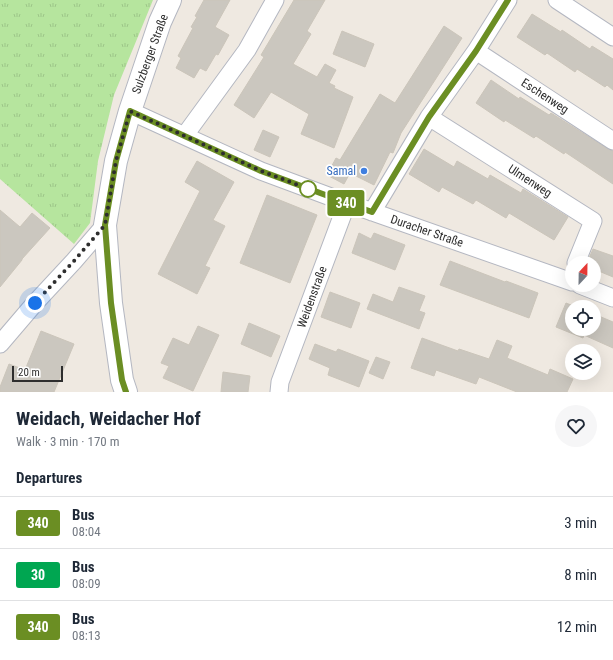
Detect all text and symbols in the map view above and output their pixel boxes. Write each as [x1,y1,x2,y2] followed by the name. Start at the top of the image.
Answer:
[129,12,171,96] street label: Sulzberger Straße
[519,76,571,116] street label: Eschenweg
[506,162,555,200] street label: Ulmenweg
[326,164,356,178] place label: Samal
[359,166,369,176] marker: Samal
[299,180,317,198] unlabelled marker
[323,190,369,216] line badge: 340
[335,195,357,211] text: 340
[389,212,466,250] street label: Duracher Straße
[565,256,601,292] north arrow
[565,256,601,380] map controls
[294,264,330,330] street label: Weidenstraße
[25,293,45,313] your location
[565,300,601,336] button: locate
[565,344,601,380] button: layers
[12,364,63,383] scale bar
[18,366,40,379] text: 20 m
[555,405,597,447] button: heart
[16,407,201,430] text: Weidach, Weidacher Hof
[16,434,120,449] text: Walk · 3 min · 170 m
[16,469,82,487] text: Departures
[72,506,95,524] text: Bus
[564,514,597,532] text: 3 min
[27,515,49,531] text: 340
[72,524,101,539] text: 08:04
[72,558,95,576] text: Bus
[564,566,597,584] text: 8 min
[31,567,45,583] text: 30
[72,576,101,591] text: 08:09
[72,610,95,628] text: Bus
[557,618,597,636] text: 12 min
[27,619,49,635] text: 340
[72,628,101,643] text: 08:13

